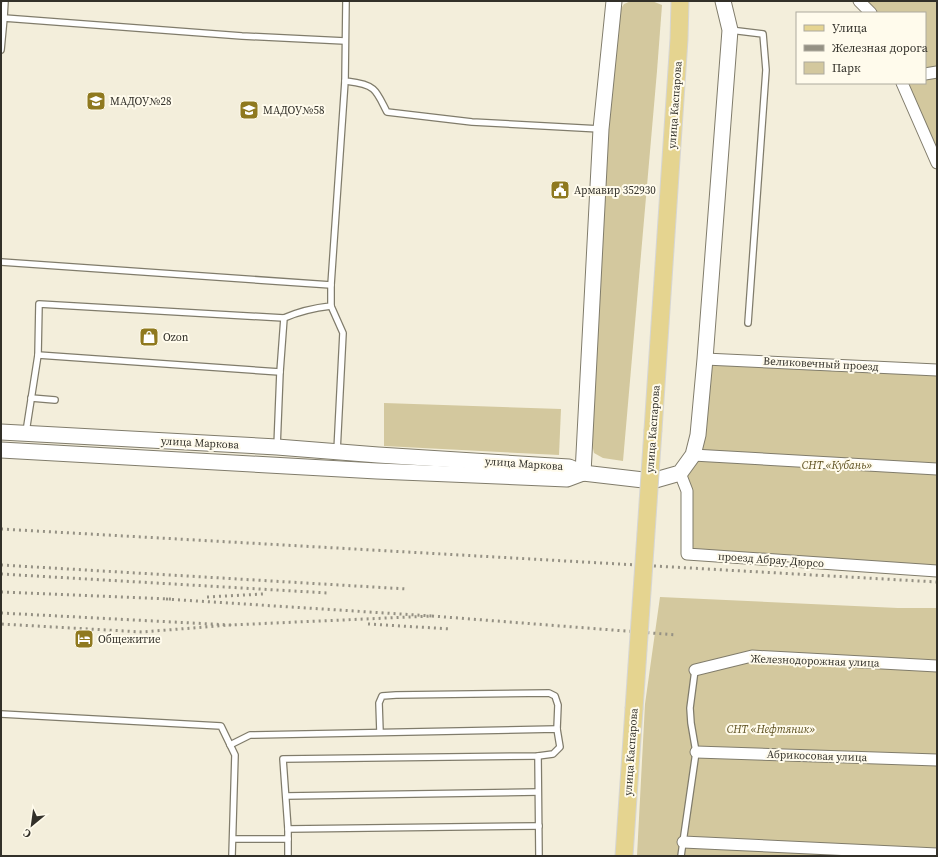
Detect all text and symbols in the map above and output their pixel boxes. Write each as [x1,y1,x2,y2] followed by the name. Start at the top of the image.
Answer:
[796,12,926,84] legend
[832,20,868,36] text: Улица
[832,40,929,56] text: Железная дорога
[664,60,686,149] street label: улица Каспарова
[832,60,861,76] text: Парк
[85,90,107,112] school or university icon: МАДОУ№28
[110,94,171,109] place label: МАДОУ№28
[238,99,260,121] school or university icon: МАДОУ№58
[263,103,324,118] place label: МАДОУ№58
[549,179,571,201] public building icon: Армавир 352930
[574,183,656,198] place label: Армавир 352930
[138,326,160,348] shop icon: Ozon
[163,330,189,345] place label: Ozon
[763,353,879,375] street label: Великовечный проезд
[642,384,664,473] street label: улица Каспарова
[161,433,240,453] street label: улица Маркова
[484,454,564,474] street label: улица Маркова
[802,458,872,473] park label: СНТ «Кубань»
[717,549,825,571] street label: проезд Абрау-Дюрсо
[73,628,95,650] hotel icon: Общежитие
[98,632,161,647] place label: Общежитие
[750,651,880,671] street label: Железнодорожная улица
[620,707,642,796] street label: улица Каспарова
[727,722,815,737] park label: СНТ «Нефтяник»
[767,747,868,765] street label: Абрикосовая улица
[12,805,52,845] north arrow
[21,825,34,842] text: С

